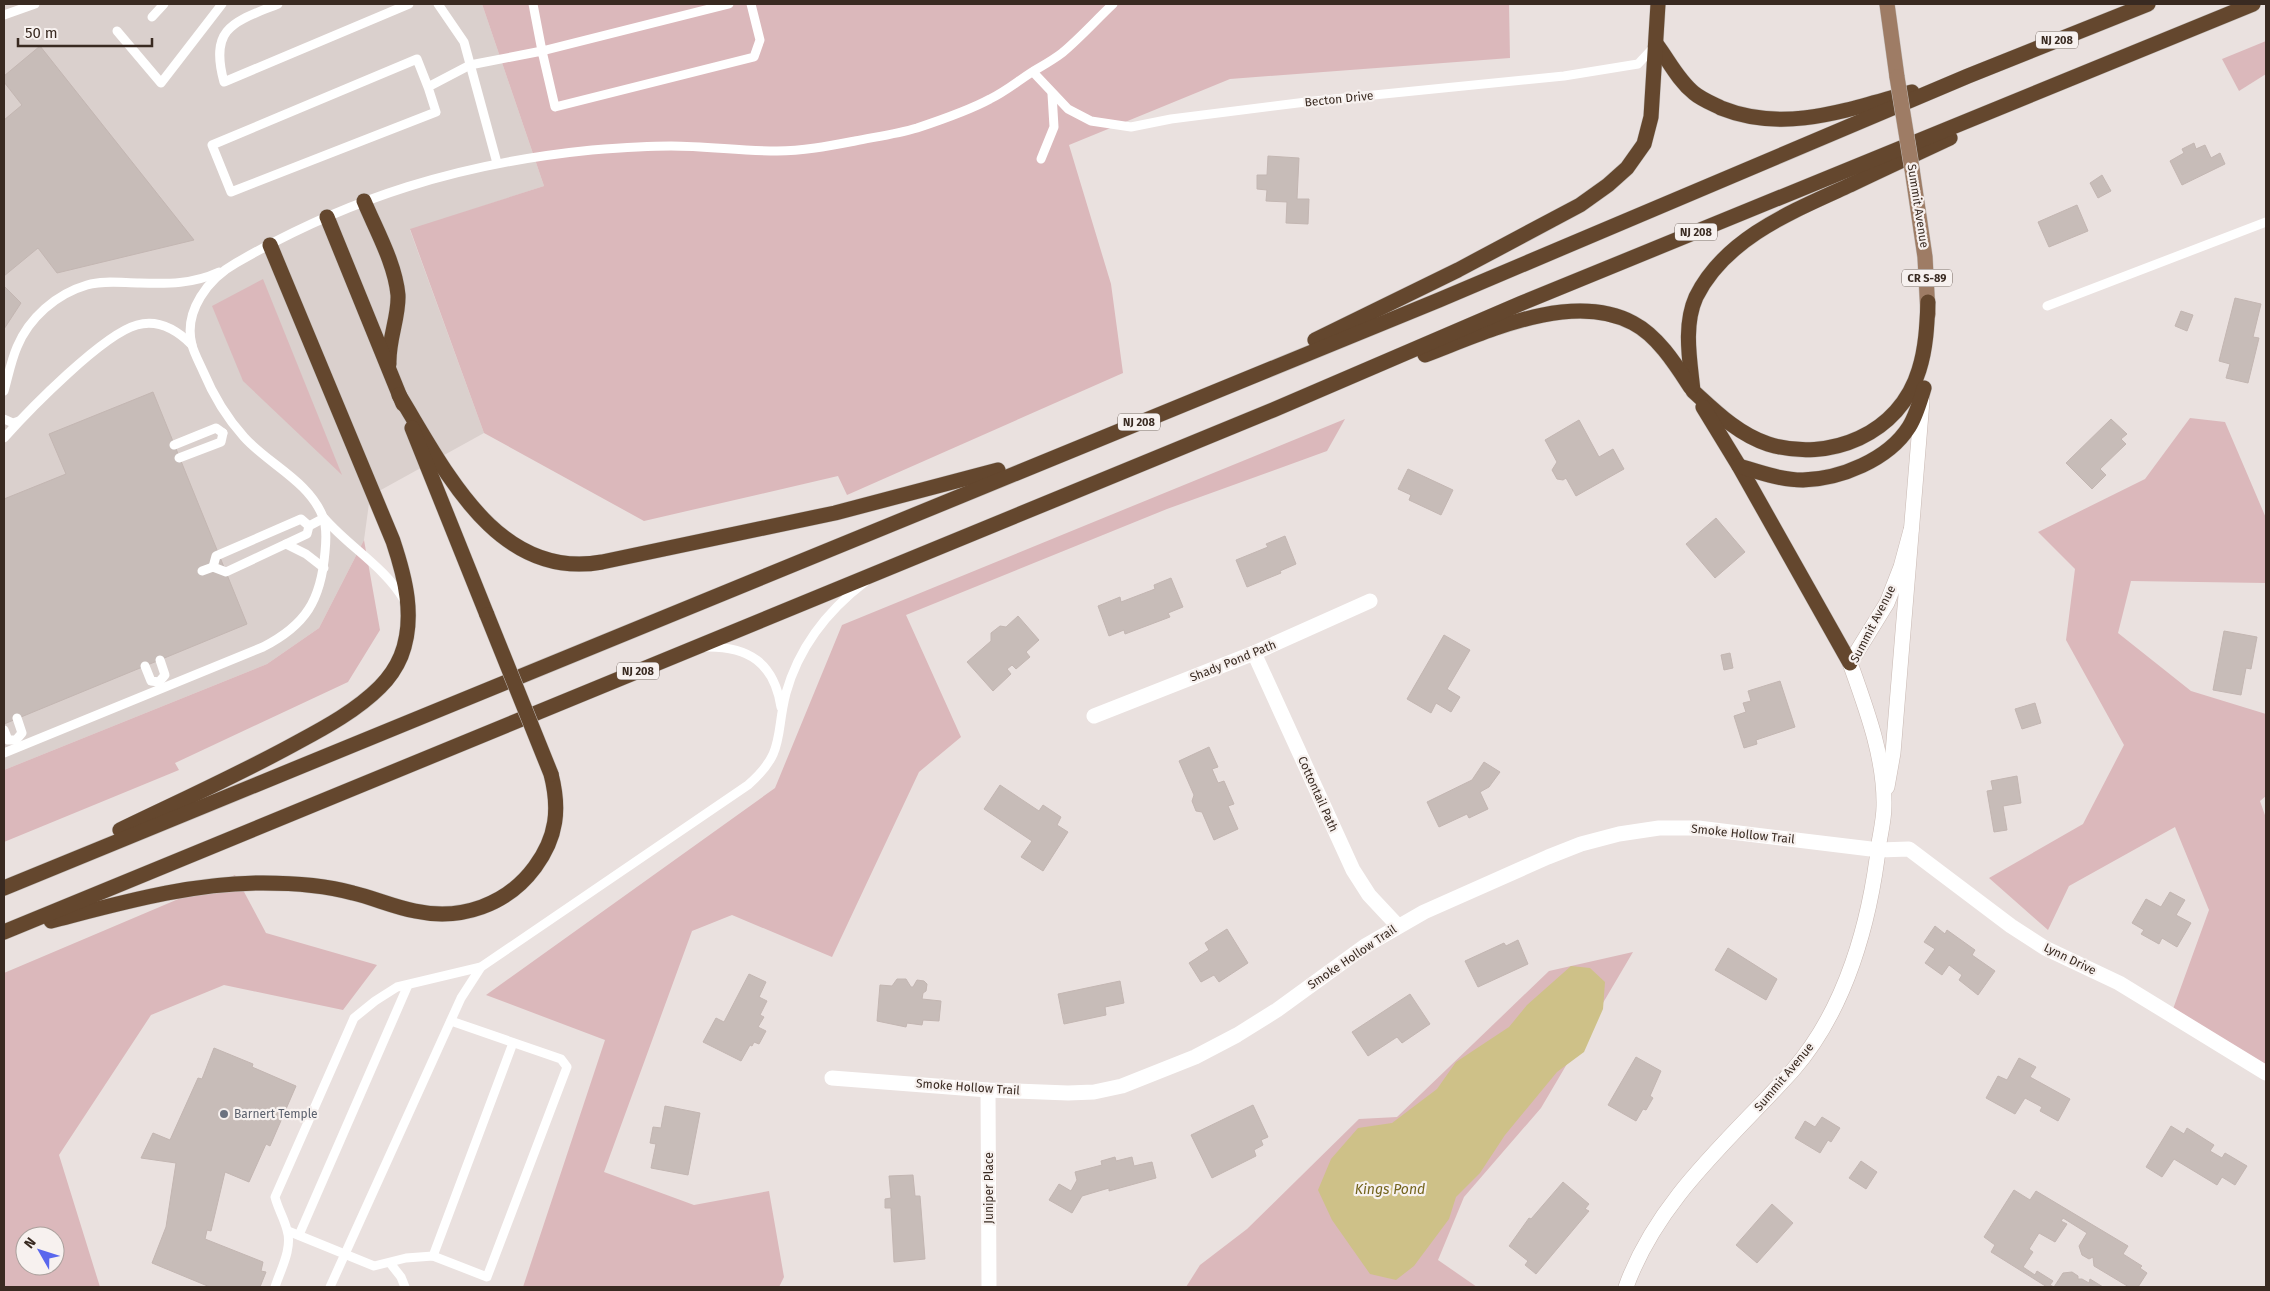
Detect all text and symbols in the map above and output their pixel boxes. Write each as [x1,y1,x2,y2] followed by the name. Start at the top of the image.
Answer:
[18,15,151,47] scale bar
[25,24,58,42] text: 50 m
[2036,32,2078,48] road number: NJ 208
[1304,88,1374,110] street label: Becton Drive
[1904,163,1932,249] street label: Summit Avenue
[1675,223,1717,240] road number: NJ 208
[1902,270,1952,286] road number: CR S-89
[1118,414,1160,431] road number: NJ 208
[1848,583,1898,665] street label: Summit Avenue
[1188,637,1278,685] street label: Shady Pond Path
[617,662,659,679] road number: NJ 208
[1295,754,1341,834] street label: Cottontail Path
[1691,822,1796,846] street label: Smoke Hollow Trail
[1305,922,1399,992] street label: Smoke Hollow Trail
[2042,940,2098,978] street label: Lynn Drive
[1751,1040,1817,1114] street label: Summit Avenue
[916,1076,1021,1098] street label: Smoke Hollow Trail
[234,1107,318,1121] place label: Barnert Temple
[218,1108,230,1120] marker: Barnert Temple
[982,1152,996,1224] street label: Juniper Place
[1355,1181,1425,1198] water label: Kings Pond
[15,1226,65,1276] north arrow
[21,1234,40,1252] text: N

